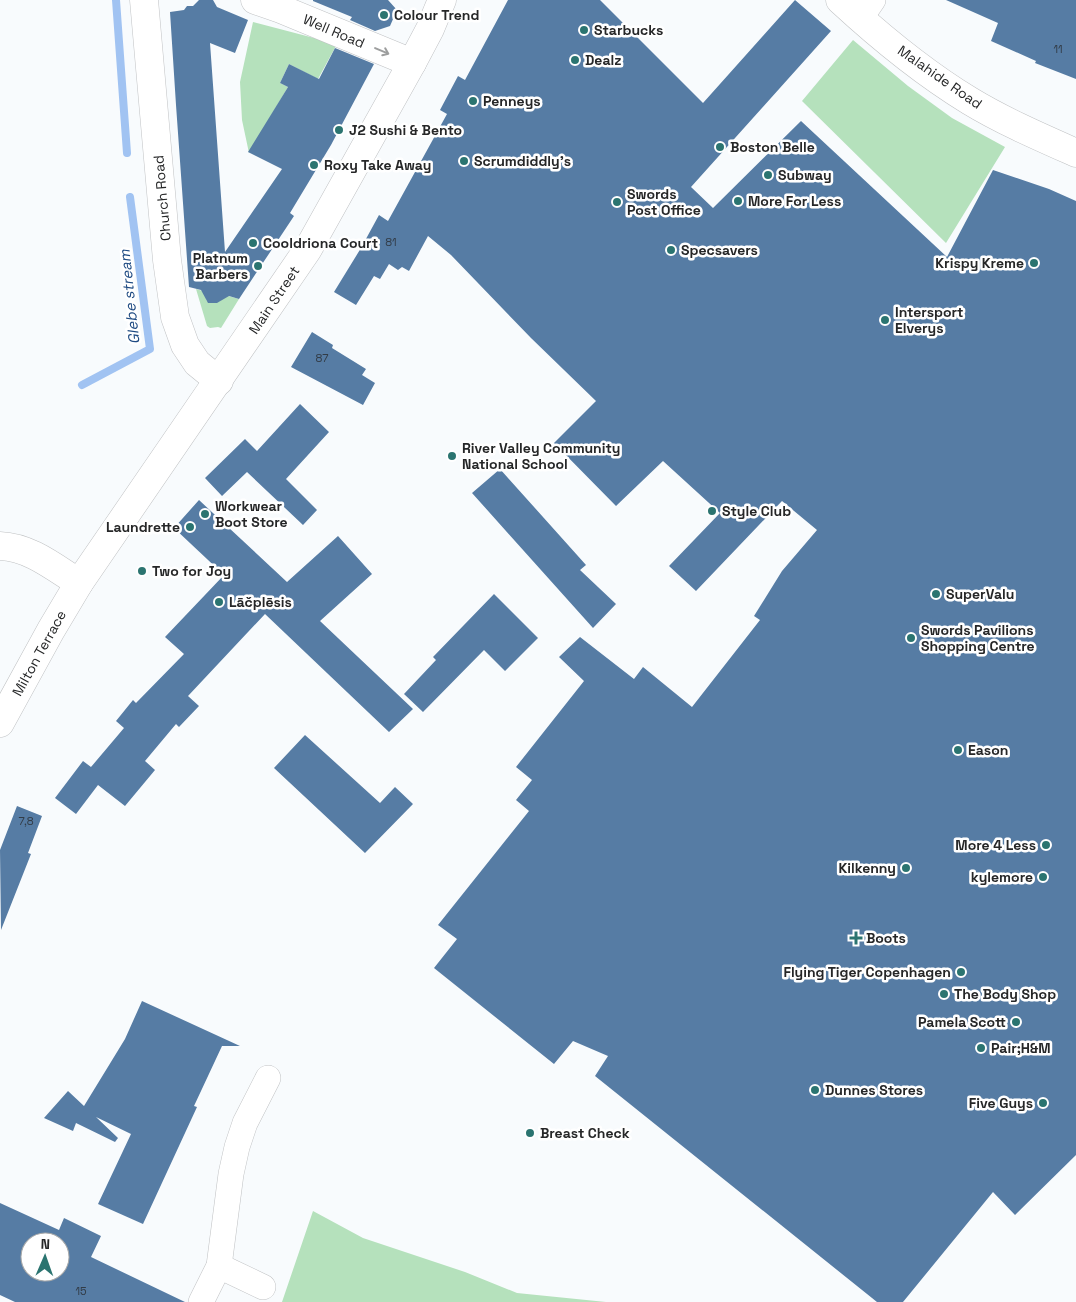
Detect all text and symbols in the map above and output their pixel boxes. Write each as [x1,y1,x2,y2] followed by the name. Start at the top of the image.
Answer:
[394,6,479,24] place label: Colour Trend
[378,9,390,21] marker: Colour Trend
[300,10,368,52] street label: Well Road
[594,21,663,39] place label: Starbucks
[578,24,590,36] marker: Starbucks
[894,41,986,113] street label: Malahide Road
[1053,42,1063,56] house number: 11
[374,46,389,56] one-way arrow
[585,51,621,69] place label: Dealz
[569,54,581,66] marker: Dealz
[483,92,541,110] place label: Penneys
[467,95,479,107] marker: Penneys
[349,121,462,139] place label: J2 Sushi & Bento
[333,124,345,136] marker: J2 Sushi & Bento
[730,138,815,156] place label: Boston Belle
[714,141,726,153] marker: Boston Belle
[474,152,571,170] place label: Scrumdiddly's
[149,154,175,242] street label: Church Road
[458,155,470,167] marker: Scrumdiddly's
[324,156,431,174] place label: Roxy Take Away
[308,159,320,171] marker: Roxy Take Away
[778,166,832,184] place label: Subway
[762,169,774,181] marker: Subway
[627,185,701,219] place label: Swords Post Office
[748,192,841,210] place label: More For Less
[732,195,744,207] marker: More For Less
[611,196,623,208] marker: Swords Post Office
[263,234,378,252] place label: Cooldriona Court
[385,235,397,249] house number: 81
[247,237,259,249] marker: Cooldriona Court
[681,241,758,259] place label: Specsavers
[665,244,677,256] marker: Specsavers
[114,248,143,345] water label: Glebe stream
[193,249,248,283] place label: Platnum Barbers
[935,254,1024,272] place label: Krispy Kreme
[1028,257,1040,269] marker: Krispy Kreme
[252,260,264,272] marker: Platnum Barbers
[245,262,303,338] street label: Main Street
[895,303,963,337] place label: Intersport Elverys
[879,314,891,326] marker: Intersport Elverys
[316,351,328,365] house number: 87
[462,439,620,473] place label: River Valley Community National School
[446,450,458,462] marker: River Valley Community National School
[215,497,288,531] place label: Workwear Boot Store
[722,502,791,520] place label: Style Club
[706,505,718,517] marker: Style Club
[199,508,211,520] marker: Workwear Boot Store
[106,518,180,536] place label: Laundrette
[184,521,196,533] marker: Laundrette
[152,562,231,580] place label: Two for Joy
[136,565,148,577] marker: Two for Joy
[946,585,1014,603] place label: SuperValu
[930,588,942,600] marker: SuperValu
[229,593,292,611] place label: Lāčplēsis
[213,596,225,608] marker: Lāčplēsis
[8,607,70,699] street label: Milton Terrace
[921,621,1035,655] place label: Swords Pavilions Shopping Centre
[905,632,917,644] marker: Swords Pavilions Shopping Centre
[968,741,1008,759] place label: Eason
[952,744,964,756] marker: Eason
[18,814,34,828] house number: 7,8
[955,836,1036,854] place label: More 4 Less
[1040,839,1052,851] marker: More 4 Less
[838,859,896,877] place label: Kilkenny
[900,862,912,874] marker: Kilkenny
[971,868,1033,886] place label: kylemore
[1037,871,1049,883] marker: kylemore
[866,929,906,947] place label: Boots
[850,932,862,944] marker: Boots
[783,963,951,981] place label: Flying Tiger Copenhagen
[955,966,967,978] marker: Flying Tiger Copenhagen
[954,985,1056,1003] place label: The Body Shop
[938,988,950,1000] marker: The Body Shop
[918,1013,1006,1031] place label: Pamela Scott
[1010,1016,1022,1028] marker: Pamela Scott
[991,1039,1051,1057] place label: Pair;H&M
[975,1042,987,1054] marker: Pair;H&M
[825,1081,923,1099] place label: Dunnes Stores
[809,1084,821,1096] marker: Dunnes Stores
[969,1094,1033,1112] place label: Five Guys
[1037,1097,1049,1109] marker: Five Guys
[540,1124,630,1142] place label: Breast Check
[524,1127,536,1139] marker: Breast Check
[20,1232,70,1282] north arrow
[40,1235,50,1253] text: N
[75,1284,87,1298] house number: 15

